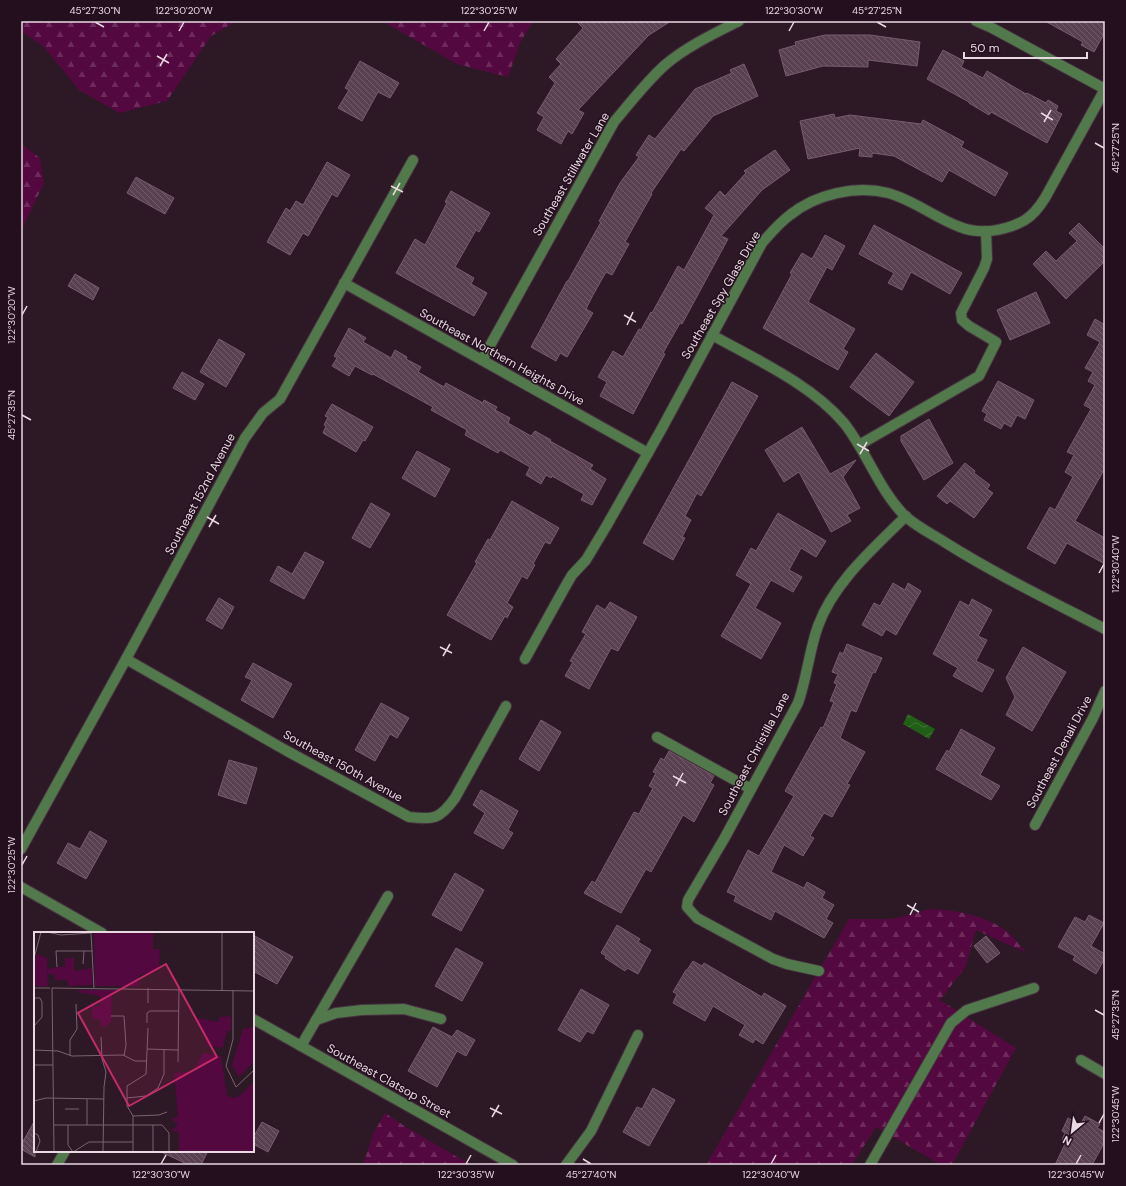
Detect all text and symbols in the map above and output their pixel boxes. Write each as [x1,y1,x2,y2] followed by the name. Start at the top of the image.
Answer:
[70,4,121,17] text: 45°27'30"N
[155,4,213,17] text: 122°30'20"W
[461,4,518,17] text: 122°30'25"W
[765,4,823,17] text: 122°30'30"W
[852,4,902,17] text: 45°27'25"N
[964,34,1087,60] scale bar
[970,40,999,56] text: 50 m
[529,109,613,239] street label: Southeast Stillwater Lane
[1109,123,1122,173] text: 45°27'25"N
[678,228,764,362] street label: Southeast Spy Glass Drive
[5,286,18,344] text: 122°30'20"W
[417,305,587,409] street label: Southeast Northern Heights Drive
[5,390,18,440] text: 45°27'35"N
[161,430,239,558] street label: Southeast 152nd Avenue
[1109,535,1122,593] text: 122°30'40"W
[715,689,793,818] street label: Southeast Christilla Lane
[1023,693,1096,811] street label: Southeast Denali Drive
[280,726,406,806] street label: Southeast 150th Avenue
[5,836,18,893] text: 122°30'25"W
[34,932,254,1152] inset map
[1109,990,1122,1040] text: 45°27'35"N
[324,1040,454,1122] street label: Southeast Clatsop Street
[1109,1085,1122,1142] text: 122°30'45"W
[1052,1112,1092,1152] north arrow
[1060,1133,1074,1149] text: N
[132,1168,190,1181] text: 122°30'30"W
[438,1168,495,1181] text: 122°30'35"W
[566,1168,616,1181] text: 45°27'40"N
[742,1168,800,1181] text: 122°30'40"W
[1048,1168,1105,1181] text: 122°30'45"W

